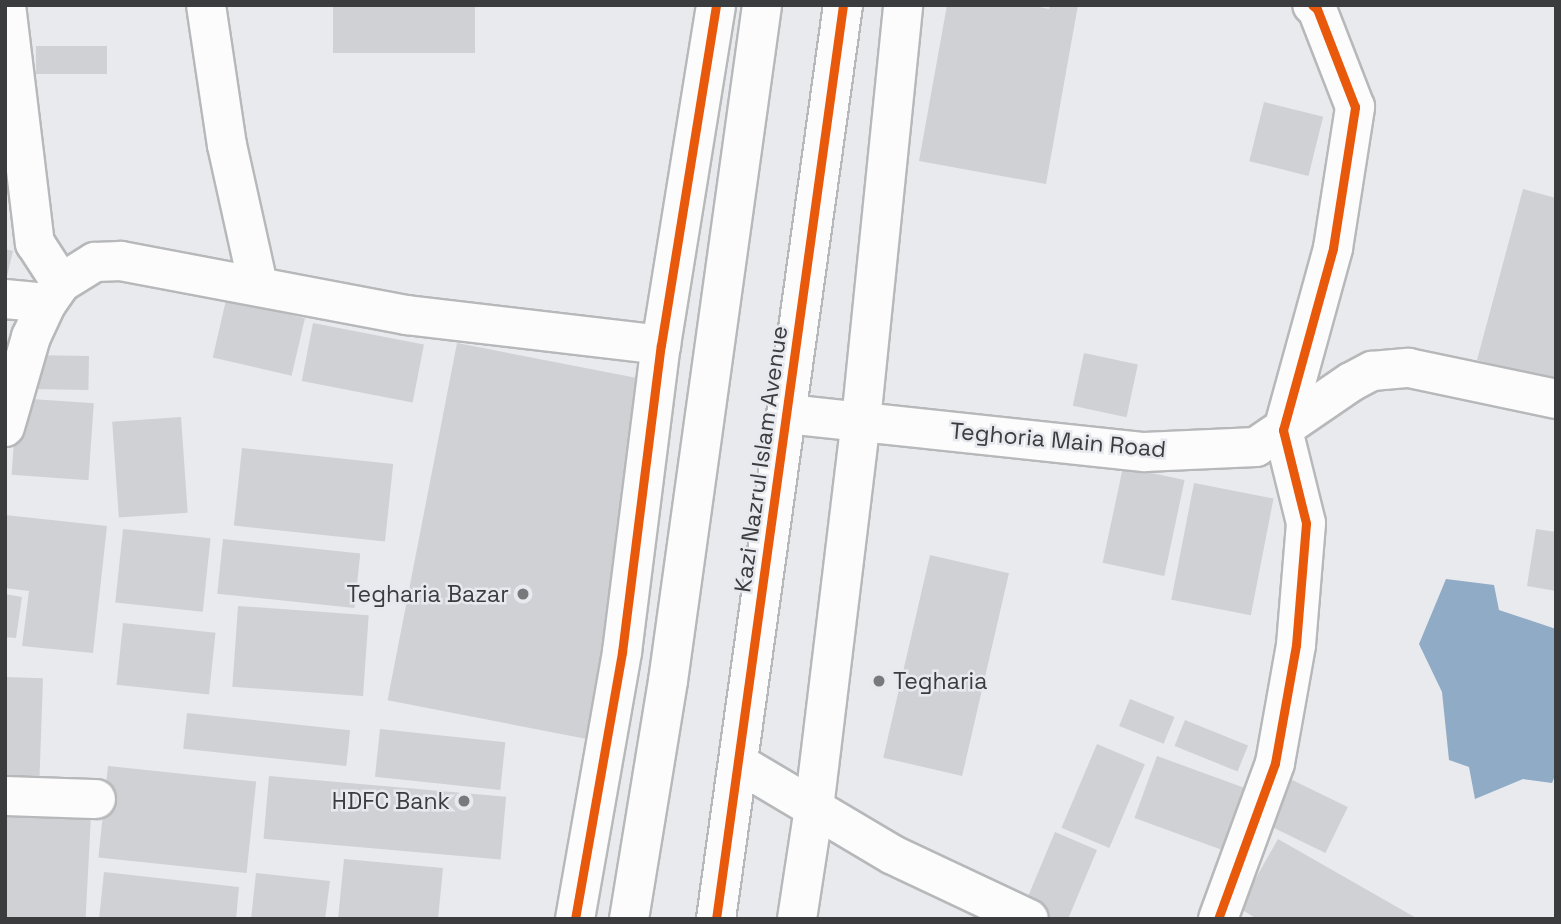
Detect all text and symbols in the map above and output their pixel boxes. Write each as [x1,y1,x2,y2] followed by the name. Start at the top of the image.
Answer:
[729,324,793,594] street label: Kazi Nazrul Islam Avenue
[949,417,1167,463] street label: Teghoria Main Road
[346,580,509,608] place label: Tegharia Bazar
[515,586,531,602] marker: Tegharia Bazar
[893,667,987,695] place label: Tegharia
[871,673,887,689] marker: Tegharia
[332,787,450,815] place label: HDFC Bank
[456,793,472,809] marker: HDFC Bank

